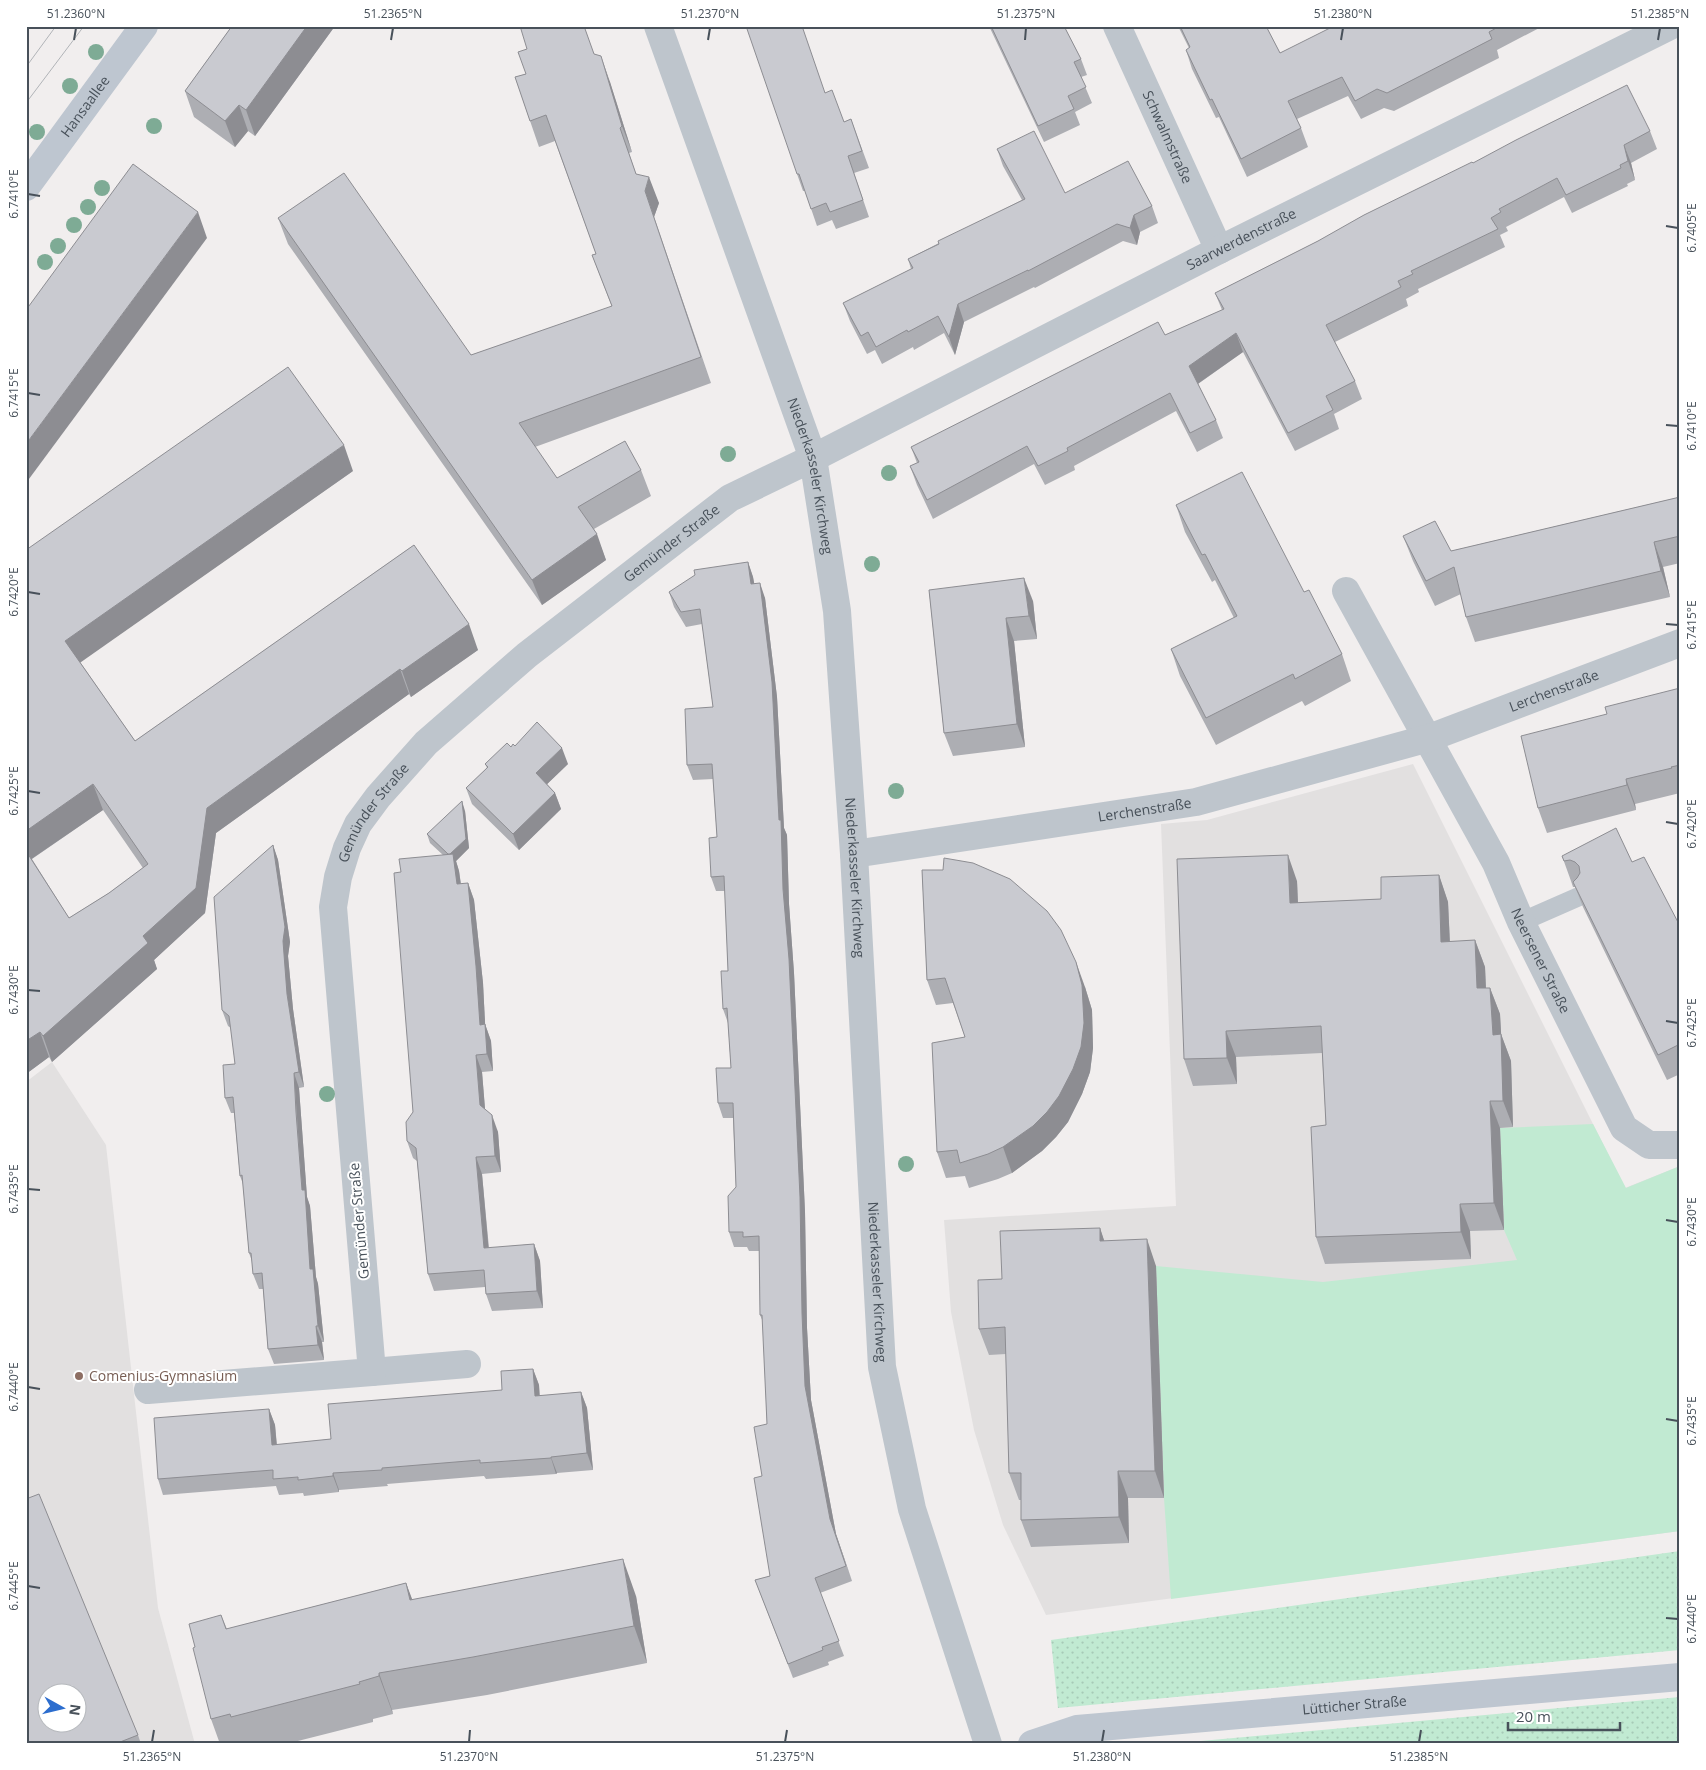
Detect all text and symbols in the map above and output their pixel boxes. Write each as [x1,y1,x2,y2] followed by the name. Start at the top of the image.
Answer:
[47,5,105,22] text: 51.2360°N
[364,5,422,22] text: 51.2365°N
[681,5,739,22] text: 51.2370°N
[997,5,1055,22] text: 51.2375°N
[1314,5,1372,22] text: 51.2380°N
[1631,5,1689,22] text: 51.2385°N
[56,71,114,141] street label: Hansaallee
[1139,87,1197,186] street label: Schwalmstraße
[5,169,22,219] text: 6.7410°E
[1183,203,1299,274] street label: Saarwerdenstraße
[1683,203,1700,253] text: 6.7405°E
[5,368,22,418] text: 6.7415°E
[783,395,838,556] street label: Niederkasseler Kirchweg
[1683,401,1700,451] text: 6.7410°E
[619,500,723,586] street label: Gemünder Straße
[5,567,22,617] text: 6.7420°E
[1683,600,1700,650] text: 6.7415°E
[1506,665,1601,716] street label: Lerchenstraße
[333,759,413,865] street label: Gemünder Straße
[5,766,22,816] text: 6.7425°E
[1096,793,1193,826] street label: Lerchenstraße
[841,797,870,959] street label: Niederkasseler Kirchweg
[1683,799,1700,849] text: 6.7420°E
[1507,905,1575,1016] street label: Neersener Straße
[5,965,22,1015] text: 6.7430°E
[1683,998,1700,1048] text: 6.7425°E
[344,1162,373,1280] street label: Gemünder Straße
[5,1164,22,1214] text: 6.7435°E
[1683,1197,1700,1247] text: 6.7430°E
[864,1201,892,1363] street label: Niederkasseler Kirchweg
[5,1362,22,1412] text: 6.7440°E
[89,1366,237,1385] place label: Comenius-Gymnasium
[73,1370,85,1382] marker: Comenius-Gymnasium
[1683,1396,1700,1446] text: 6.7435°E
[5,1561,22,1611] text: 6.7445°E
[1683,1594,1700,1644] text: 6.7440°E
[38,1682,88,1732] north arrow
[1301,1691,1408,1719] street label: Lütticher Straße
[1508,1700,1621,1732] scale bar
[65,1703,86,1717] text: N
[1516,1706,1551,1726] text: 20 m
[123,1748,181,1765] text: 51.2365°N
[440,1748,498,1765] text: 51.2370°N
[756,1748,814,1765] text: 51.2375°N
[1073,1748,1131,1765] text: 51.2380°N
[1390,1748,1448,1765] text: 51.2385°N

